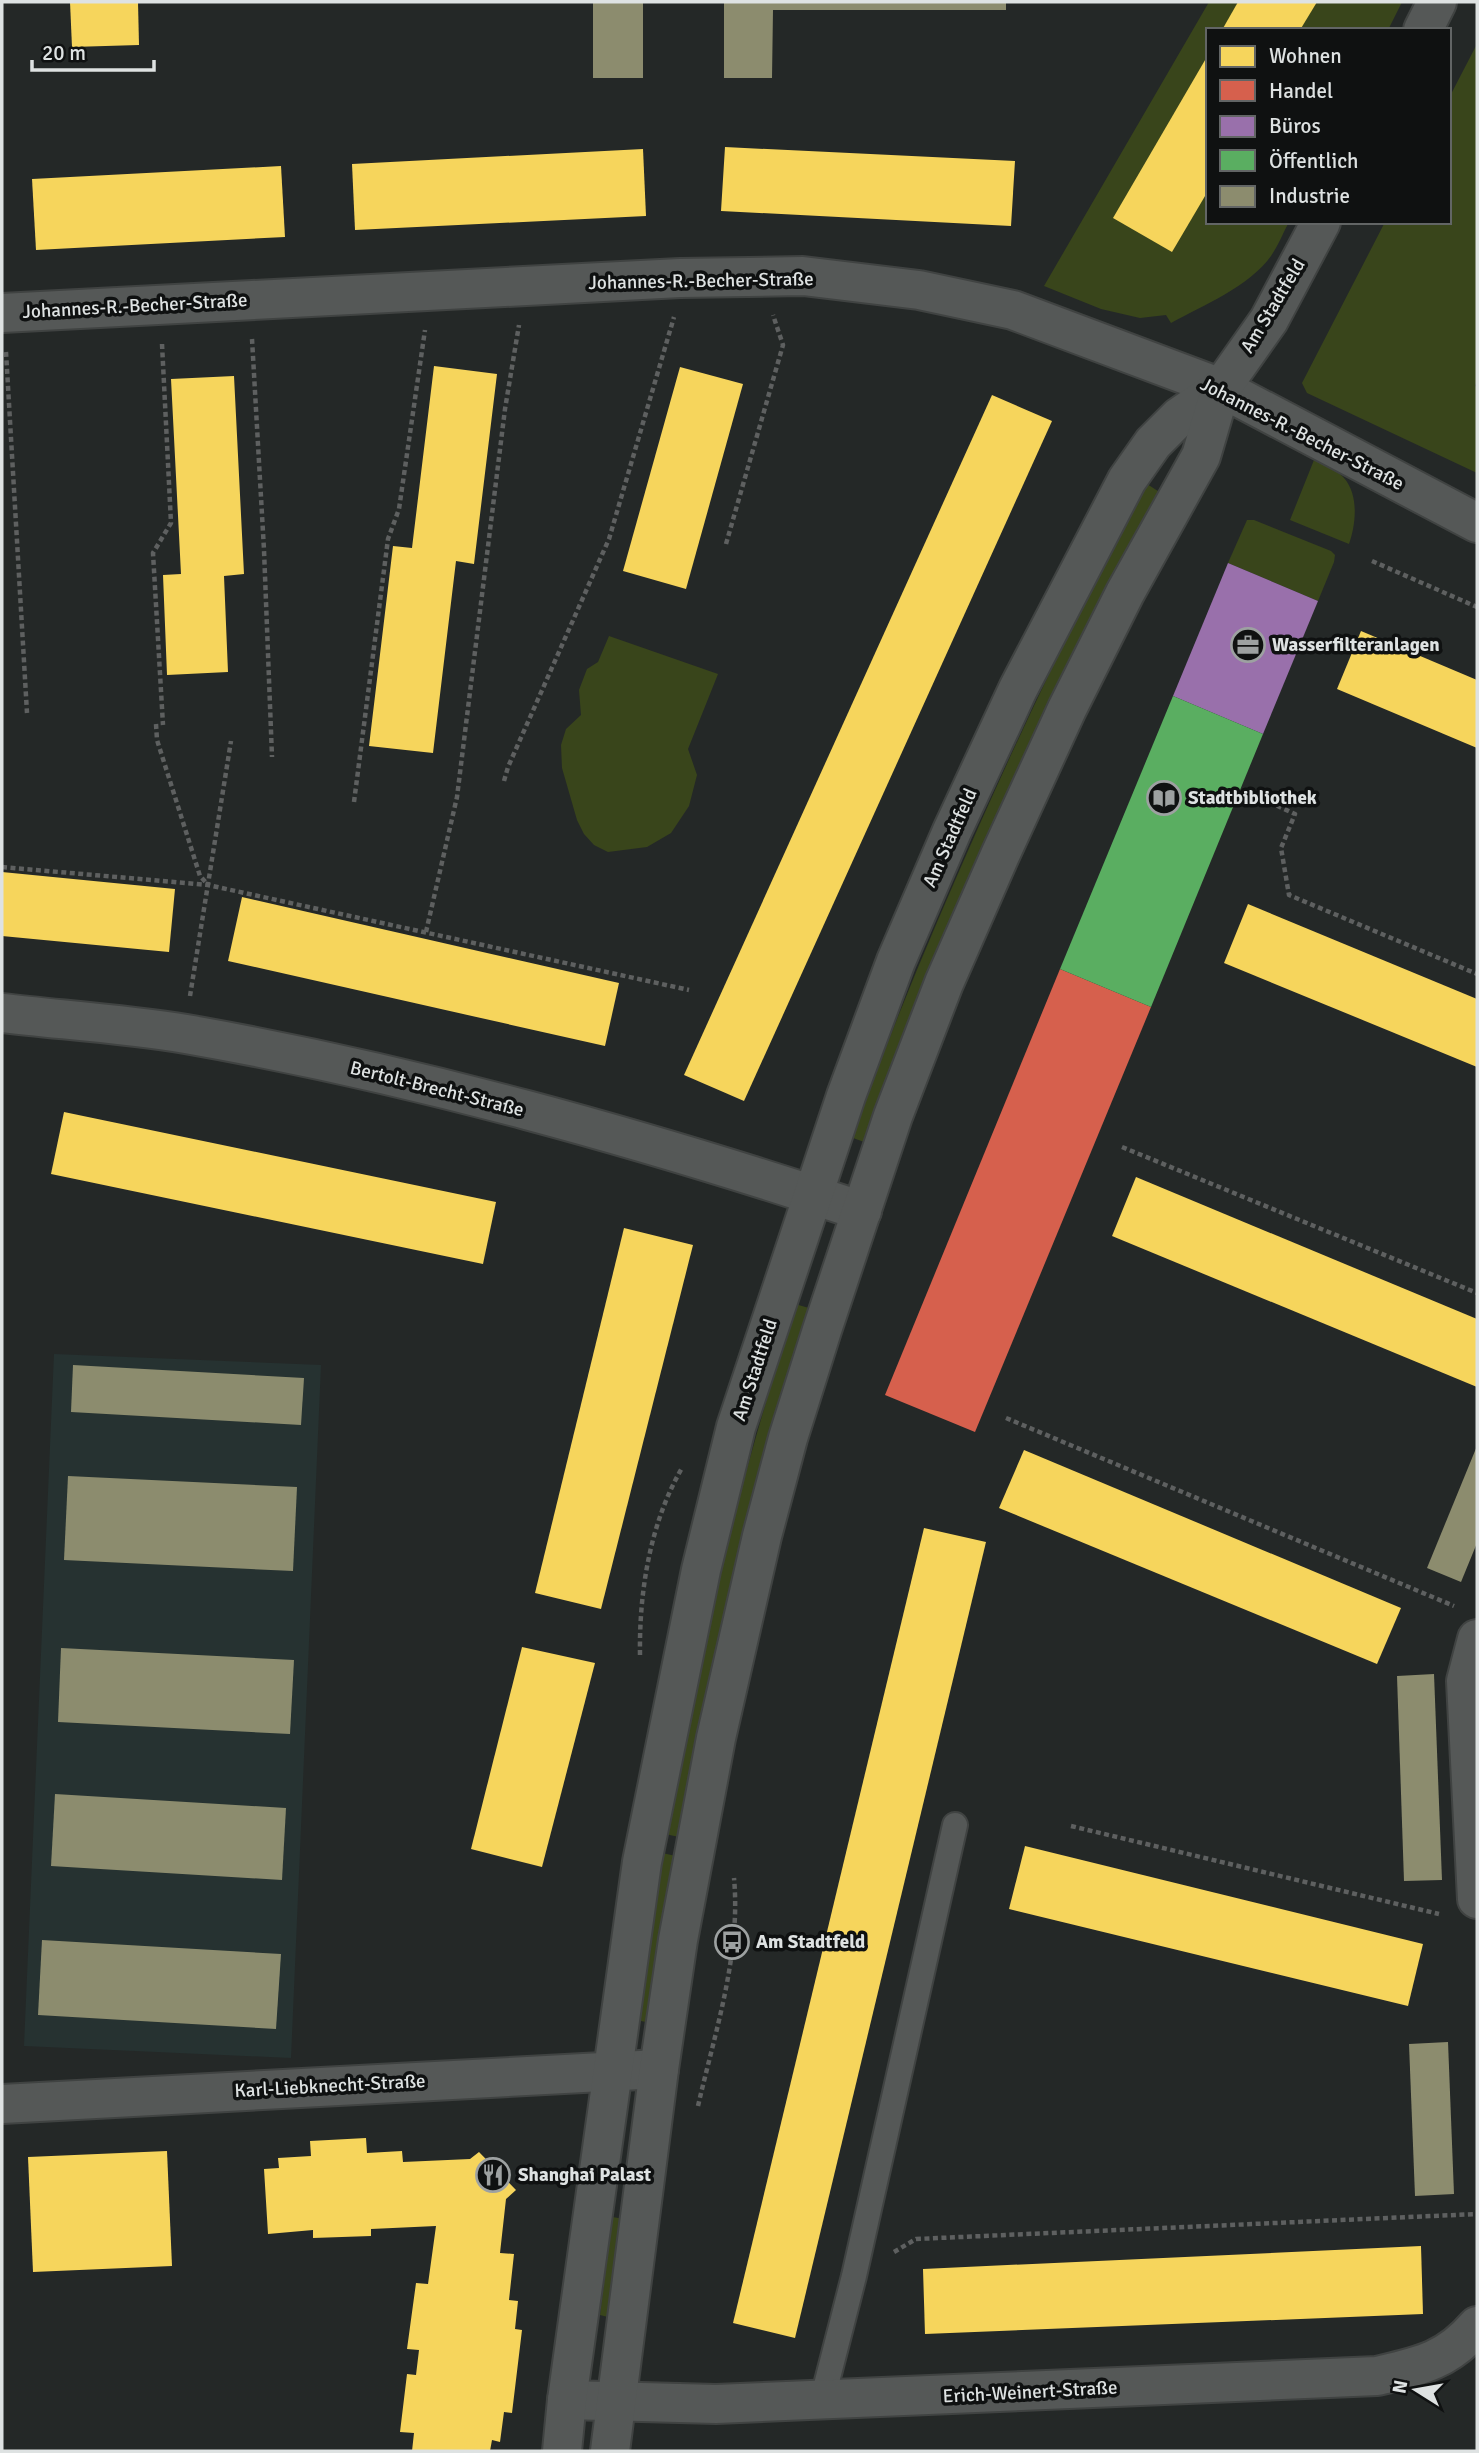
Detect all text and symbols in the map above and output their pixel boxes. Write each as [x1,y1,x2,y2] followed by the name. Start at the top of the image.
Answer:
[32,28,154,72] scale bar
[1206,28,1451,224] legend
[42,40,86,66] text: 20 m
[1269,43,1342,69] text: Wohnen
[1269,78,1333,104] text: Handel
[1269,113,1321,139] text: Büros
[1269,148,1359,174] text: Öffentlich
[1269,183,1350,209] text: Industrie
[1235,254,1311,358] street label: Am Stadtfeld
[588,267,814,295] street label: Johannes-R.-Becher-Straße
[22,288,248,324] street label: Johannes-R.-Becher-Straße
[1196,372,1408,496] street label: Johannes-R.-Becher-Straße
[1229,626,1267,664] office icon: Wasserfilteranlagen
[1272,633,1440,657] place label: Wasserfilteranlagen
[1145,779,1183,817] library icon: Stadtbibliothek
[917,785,983,891] street label: Am Stadtfeld
[1188,786,1317,810] place label: Stadtbibliothek
[348,1056,526,1122] street label: Bertolt-Brecht-Straße
[727,1316,783,1424] street label: Am Stadtfeld
[713,1923,751,1961] bus stop icon: Am Stadtfeld
[756,1930,865,1954] place label: Am Stadtfeld
[234,2069,426,2103] street label: Karl-Liebknecht-Straße
[474,2156,512,2194] restaurant icon: Shanghai Palast
[518,2163,651,2187] place label: Shanghai Palast
[1381,2355,1451,2425] north arrow
[942,2375,1118,2409] street label: Erich-Weinert-Straße
[1387,2378,1413,2396] text: N

